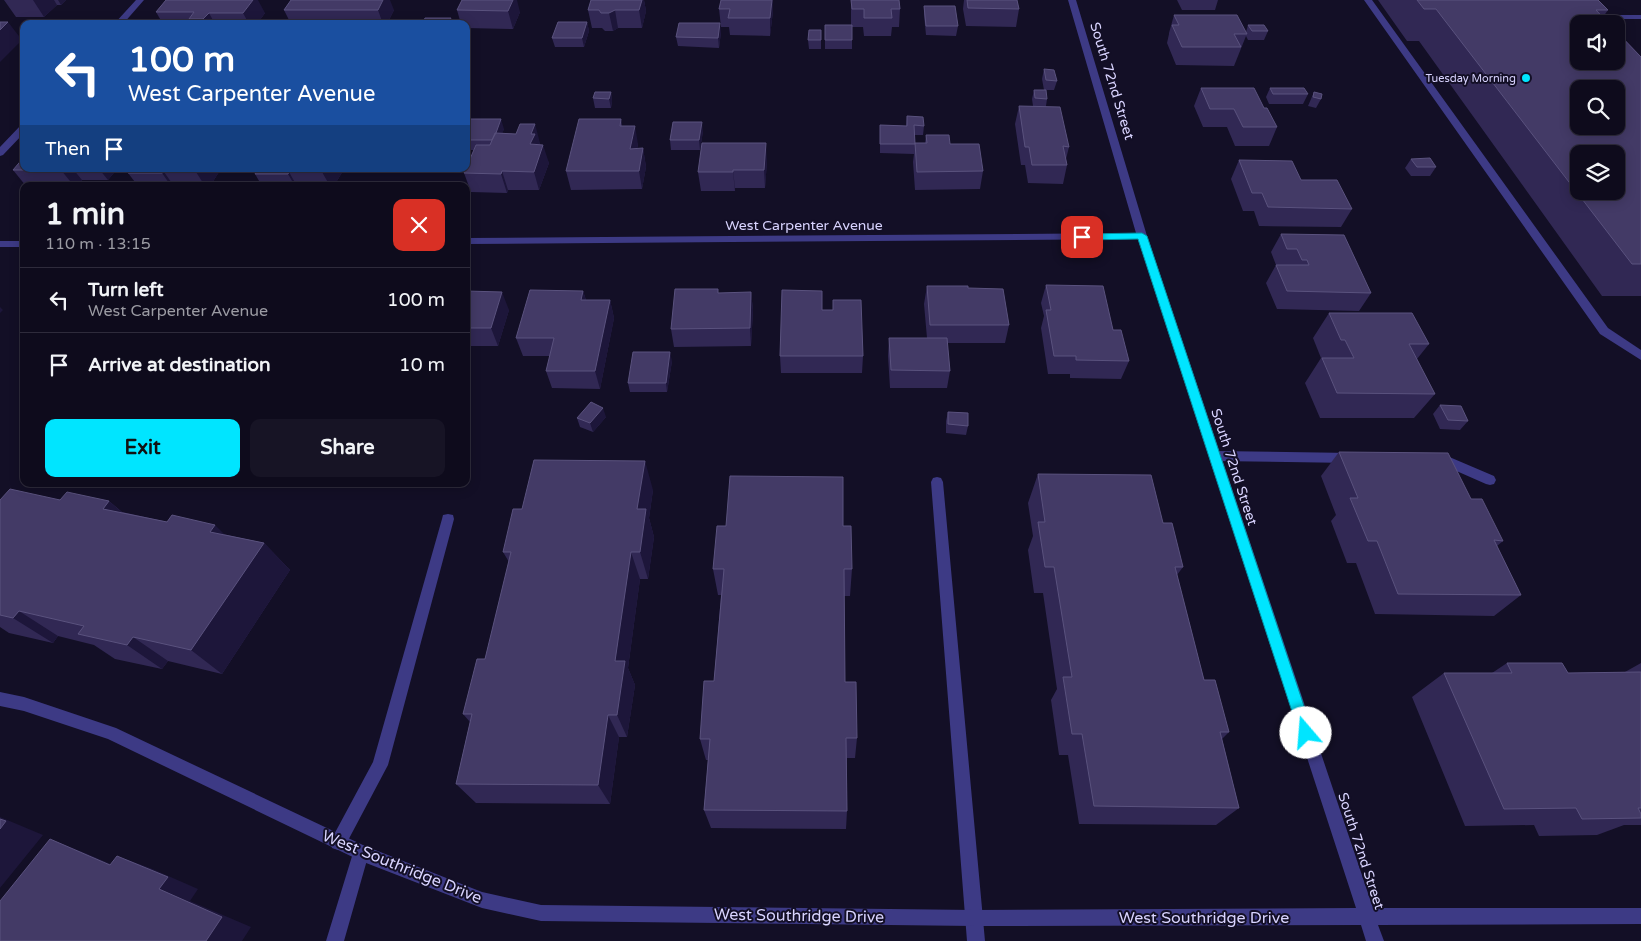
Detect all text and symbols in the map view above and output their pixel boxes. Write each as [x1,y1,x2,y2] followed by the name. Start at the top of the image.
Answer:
[1570,15,1625,200] map controls
[1570,15,1625,70] button: sound
[1086,20,1138,142] street label: South 72nd Street
[128,39,235,81] text: 100 m
[45,40,110,105] icon: left
[1426,72,1516,85] place label: Tuesday Morning
[1520,72,1532,84] marker: Tuesday Morning
[1570,80,1625,135] button: search
[128,81,375,107] text: West Carpenter Avenue
[100,135,128,163] icon: arrive
[45,138,90,160] text: Then
[1570,145,1625,200] button: layers
[45,196,125,233] text: 1 min
[393,199,445,251] button: close
[1061,216,1103,258] pin
[725,217,883,234] street label: West Carpenter Avenue
[1068,223,1096,251] icon: arrive
[45,234,151,254] text: 110 m · 13:15
[88,279,164,301] text: Turn left
[45,286,73,314] icon: left
[387,289,445,311] text: 100 m
[88,301,268,321] text: West Carpenter Avenue
[45,351,73,379] icon: arrive
[88,354,271,376] text: Arrive at destination
[399,354,445,376] text: 10 m
[1207,406,1261,528] street label: South 72nd Street
[45,419,240,477] button: Exit
[250,419,445,477] button: Share
[1279,706,1331,758] position arrow
[1334,790,1388,912] street label: South 72nd Street
[319,826,485,908] street label: West Southridge Drive
[714,905,884,927] street label: West Southridge Drive
[1119,908,1289,928] street label: West Southridge Drive

